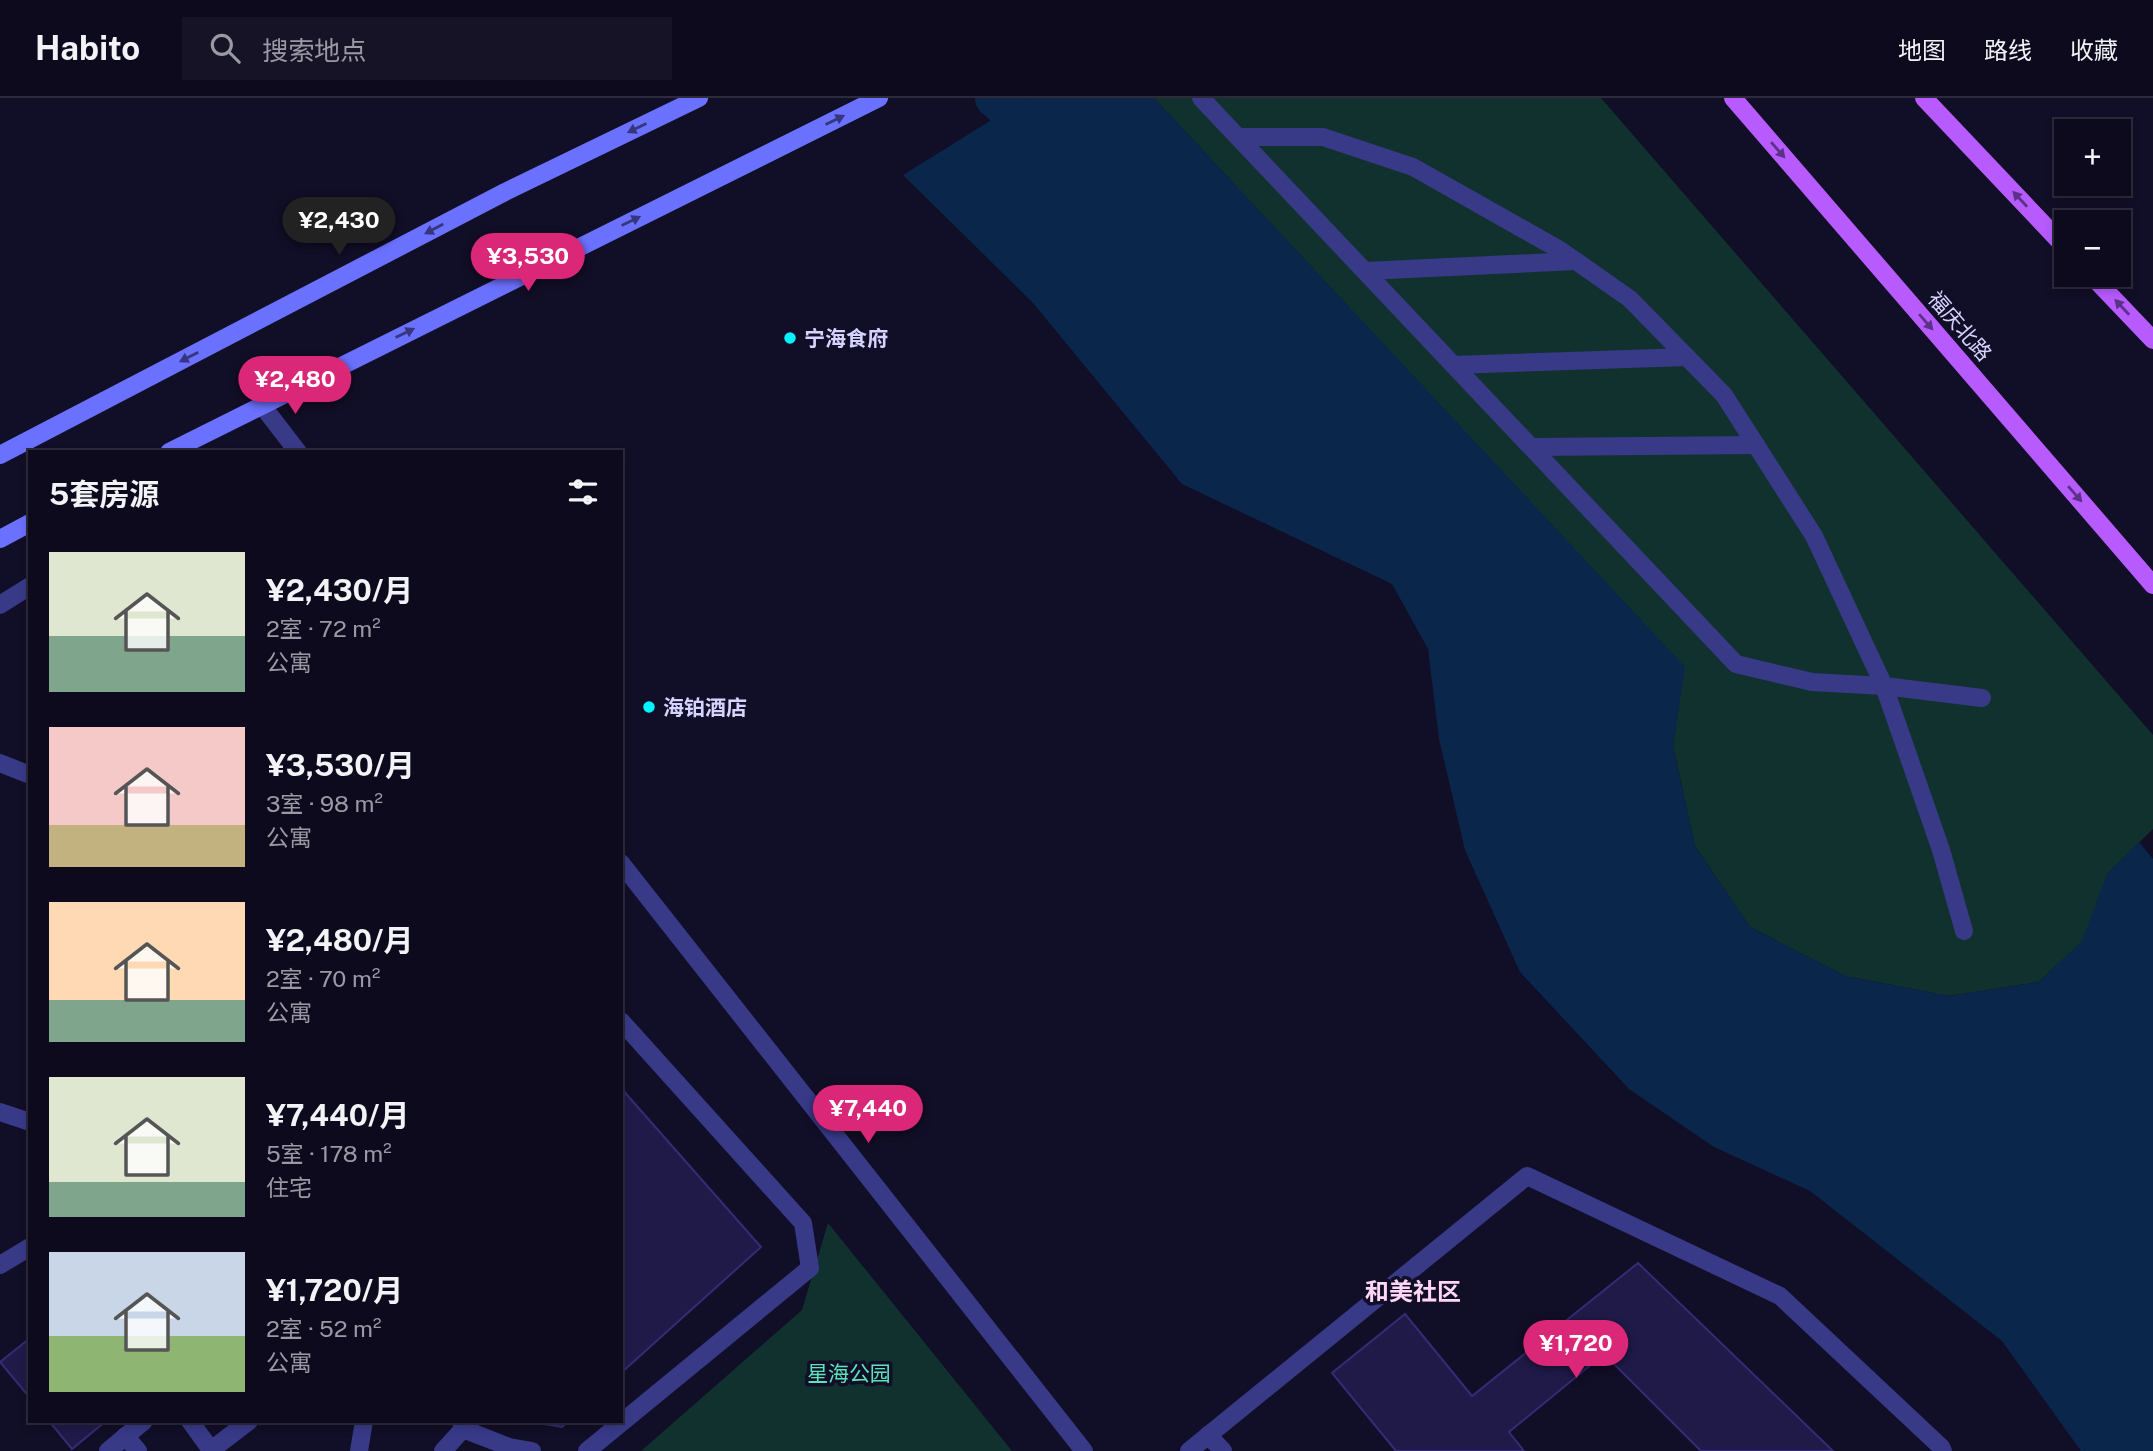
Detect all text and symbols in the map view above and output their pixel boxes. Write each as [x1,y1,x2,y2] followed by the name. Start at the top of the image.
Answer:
[182,17,672,80] search box
[35,29,140,67] text: Habito
[206,29,244,67] icon: search
[262,35,366,66] text: 搜索地点
[1898,36,1946,64] text: 地图
[1984,36,2032,64] text: 路线
[2070,36,2118,64] text: 收藏
[825,114,845,125] one-way arrow
[2054,119,2131,287] map controls
[2054,119,2131,196] button: +
[627,122,647,133] one-way arrow
[1770,141,1785,158] one-way arrow
[2012,191,2028,208] one-way arrow
[282,198,396,257] pin: ¥2,430
[298,206,380,233] text: ¥2,430
[2054,210,2131,287] button: −
[621,215,641,226] one-way arrow
[423,223,443,235] one-way arrow
[471,234,585,293] pin: ¥3,530
[487,242,569,269] text: ¥3,530
[1923,286,1997,366] street label: 福庆北路
[2114,299,2131,316] one-way arrow
[1918,313,1934,331] one-way arrow
[804,326,888,351] place label: 宁海食府
[395,327,415,338] one-way arrow
[782,330,798,346] marker: 宁海食府
[178,351,198,363] one-way arrow
[238,356,352,416] pin: ¥2,480
[254,365,336,392] text: ¥2,480
[564,473,602,511] icon: filters
[49,476,159,512] text: 5套房源
[2067,485,2083,503] one-way arrow
[266,572,413,608] text: ¥2,430/月
[105,580,189,664] icon: home
[266,615,381,642] text: 2室 · 72 m²
[266,649,312,676] text: 公寓
[663,695,747,720] place label: 海铂酒店
[641,699,657,715] marker: 海铂酒店
[266,747,415,783] text: ¥3,530/月
[105,755,189,839] icon: home
[266,790,383,817] text: 3室 · 98 m²
[266,824,312,851] text: 公寓
[266,922,414,958] text: ¥2,480/月
[105,930,189,1014] icon: home
[266,965,380,992] text: 2室 · 70 m²
[266,999,312,1026] text: 公寓
[811,1086,925,1145] pin: ¥7,440
[829,1094,907,1121] text: ¥7,440
[266,1097,409,1133] text: ¥7,440/月
[105,1105,189,1189] icon: home
[266,1140,392,1167] text: 5室 · 178 m²
[266,1174,312,1201] text: 住宅
[266,1272,403,1308] text: ¥1,720/月
[1365,1277,1461,1305] district label: 和美社区
[105,1280,189,1364] icon: home
[266,1315,381,1342] text: 2室 · 52 m²
[1519,1320,1633,1380] pin: ¥1,720
[1539,1329,1613,1356] text: ¥1,720
[266,1349,312,1376] text: 公寓
[807,1361,891,1386] park label: 星海公园

